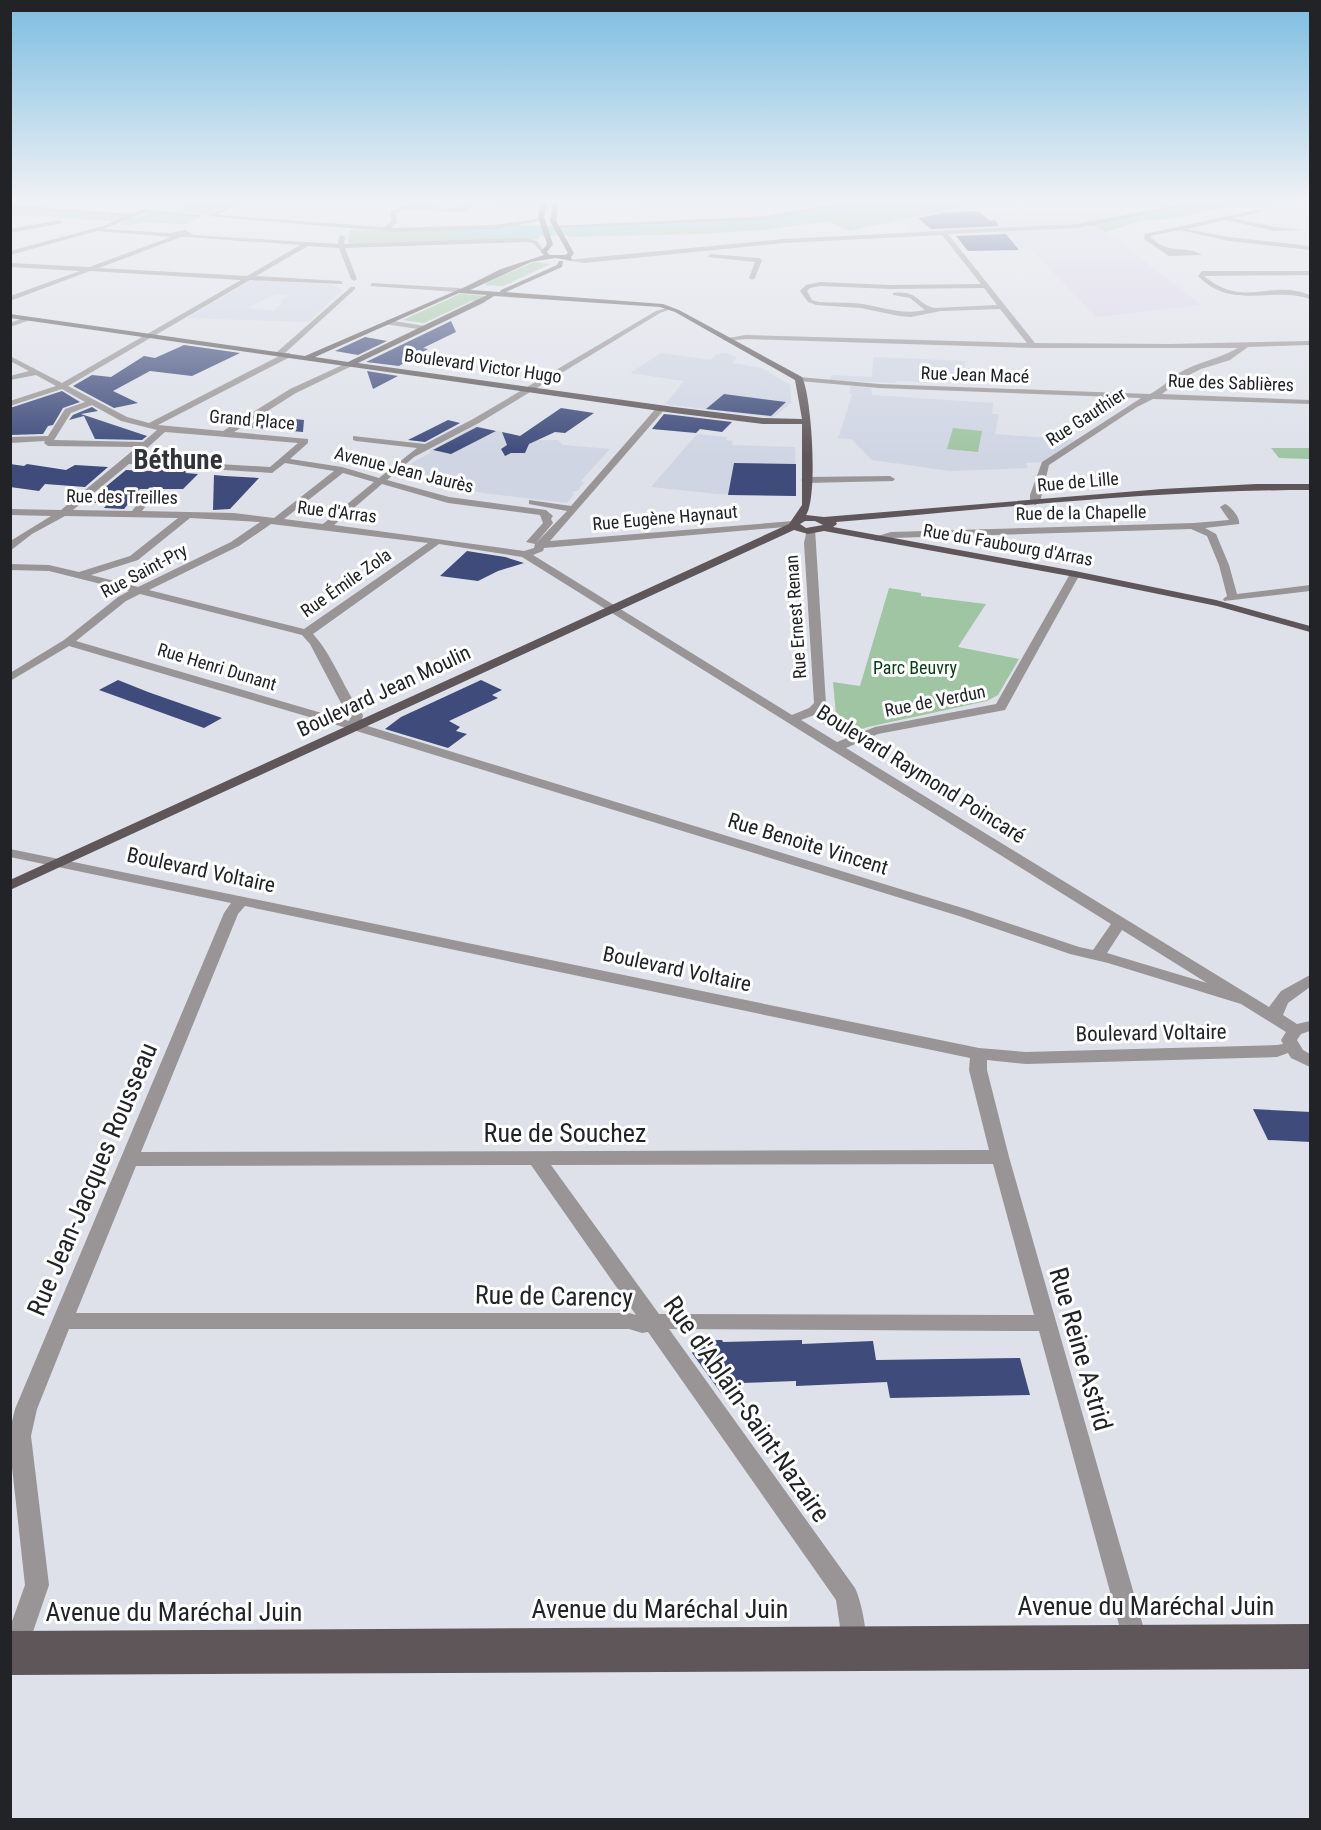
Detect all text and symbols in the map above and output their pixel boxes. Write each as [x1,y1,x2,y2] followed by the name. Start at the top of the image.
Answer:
[403,344,563,387] street label: Boulevard Victor Hugo
[920,362,1030,387] street label: Rue Jean Macé
[1168,370,1294,395] street label: Rue des Sablières
[1042,383,1130,450] street label: Rue Gauthier
[208,405,296,434] street label: Grand Place
[332,442,476,497] street label: Avenue Jean Jaurès
[133,444,223,476] district label: Béthune
[1036,467,1120,496] street label: Rue de Lille
[66,485,178,508] street label: Rue des Treilles
[296,496,378,527] street label: Rue d'Arras
[592,501,738,534] street label: Rue Eugène Haynaut
[1015,501,1147,524] street label: Rue de la Chapelle
[922,519,1095,570] street label: Rue du Faubourg d'Arras
[97,539,191,602] street label: Rue Saint-Pry
[297,544,395,621] street label: Rue Émile Zola
[781,554,810,680] street label: Rue Ernest Renan
[155,638,279,695] street label: Rue Henri Dunant
[294,640,474,742] street label: Boulevard Jean Moulin
[873,657,958,678] park label: Parc Beuvry
[883,680,987,721] street label: Rue de Verdun
[812,700,1030,848] street label: Boulevard Raymond Poincaré
[725,808,891,880] street label: Rue Benoite Vincent
[125,843,277,897] street label: Boulevard Voltaire
[601,942,753,996] street label: Boulevard Voltaire
[1075,1020,1227,1046] street label: Boulevard Voltaire
[21,1038,163,1320] street label: Rue Jean-Jacques Rousseau
[484,1118,646,1148] street label: Rue de Souchez
[1043,1264,1119,1434] street label: Rue Reine Astrid
[475,1280,633,1312] street label: Rue de Carency
[658,1290,836,1528] street label: Rue d'Ablain-Saint-Nazaire
[1018,1591,1274,1621] street label: Avenue du Maréchal Juin
[532,1594,788,1624] street label: Avenue du Maréchal Juin
[46,1597,302,1627] street label: Avenue du Maréchal Juin

